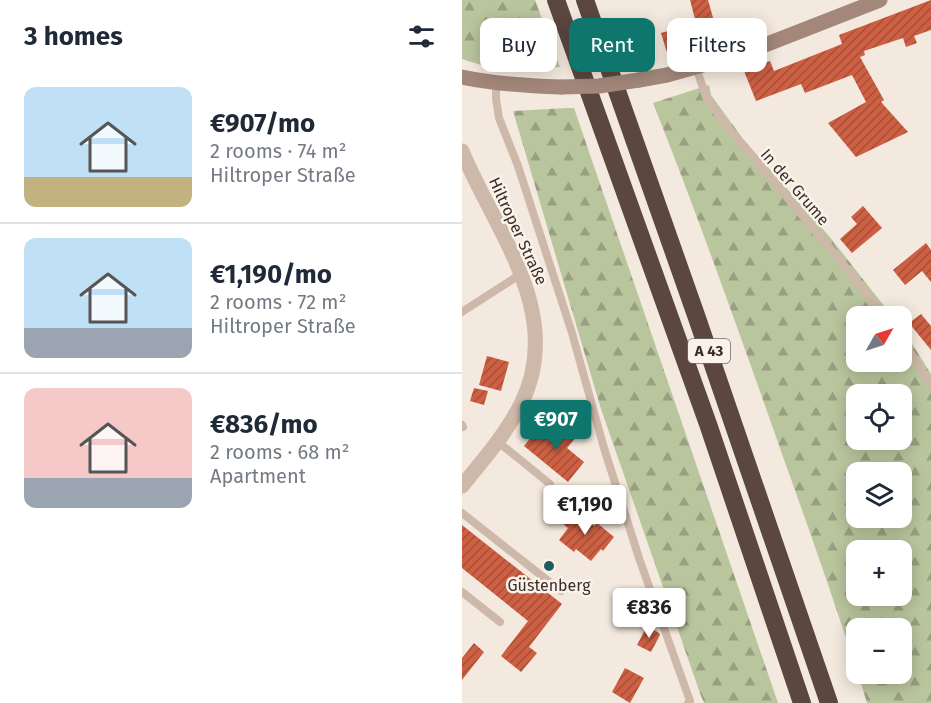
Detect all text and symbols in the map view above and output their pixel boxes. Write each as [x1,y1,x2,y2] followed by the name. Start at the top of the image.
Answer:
[480,18,557,72] chip: Buy
[569,18,655,72] chip: Rent
[667,18,767,72] chip: Filters
[405,20,438,53] icon: filters
[24,21,123,52] text: 3 homes
[210,108,315,139] text: €907/mo
[72,111,144,183] icon: home
[210,139,347,163] text: 2 rooms · 74 m²
[757,145,833,229] street label: In der Grume
[210,163,356,187] text: Hiltroper Straße
[485,174,551,288] street label: Hiltroper Straße
[210,259,332,290] text: €1,190/mo
[72,262,144,334] icon: home
[210,290,346,314] text: 2 rooms · 72 m²
[846,306,912,372] north arrow
[846,306,912,684] map controls
[210,314,356,338] text: Hiltroper Straße
[688,339,730,363] road number: A 43
[846,384,912,450] button: locate
[520,400,592,451] pin: €907
[534,407,578,431] text: €907
[210,409,318,440] text: €836/mo
[72,412,144,484] icon: home
[210,440,350,464] text: 2 rooms · 68 m²
[846,462,912,528] button: layers
[210,464,306,488] text: Apartment
[536,485,634,536] pin: €1,190
[557,492,613,516] text: €1,190
[846,540,912,606] button: +
[542,559,556,573] marker: Güstenberg
[508,576,591,595] place label: Güstenberg
[613,588,685,639] pin: €836
[627,595,671,619] text: €836
[846,618,912,684] button: −

